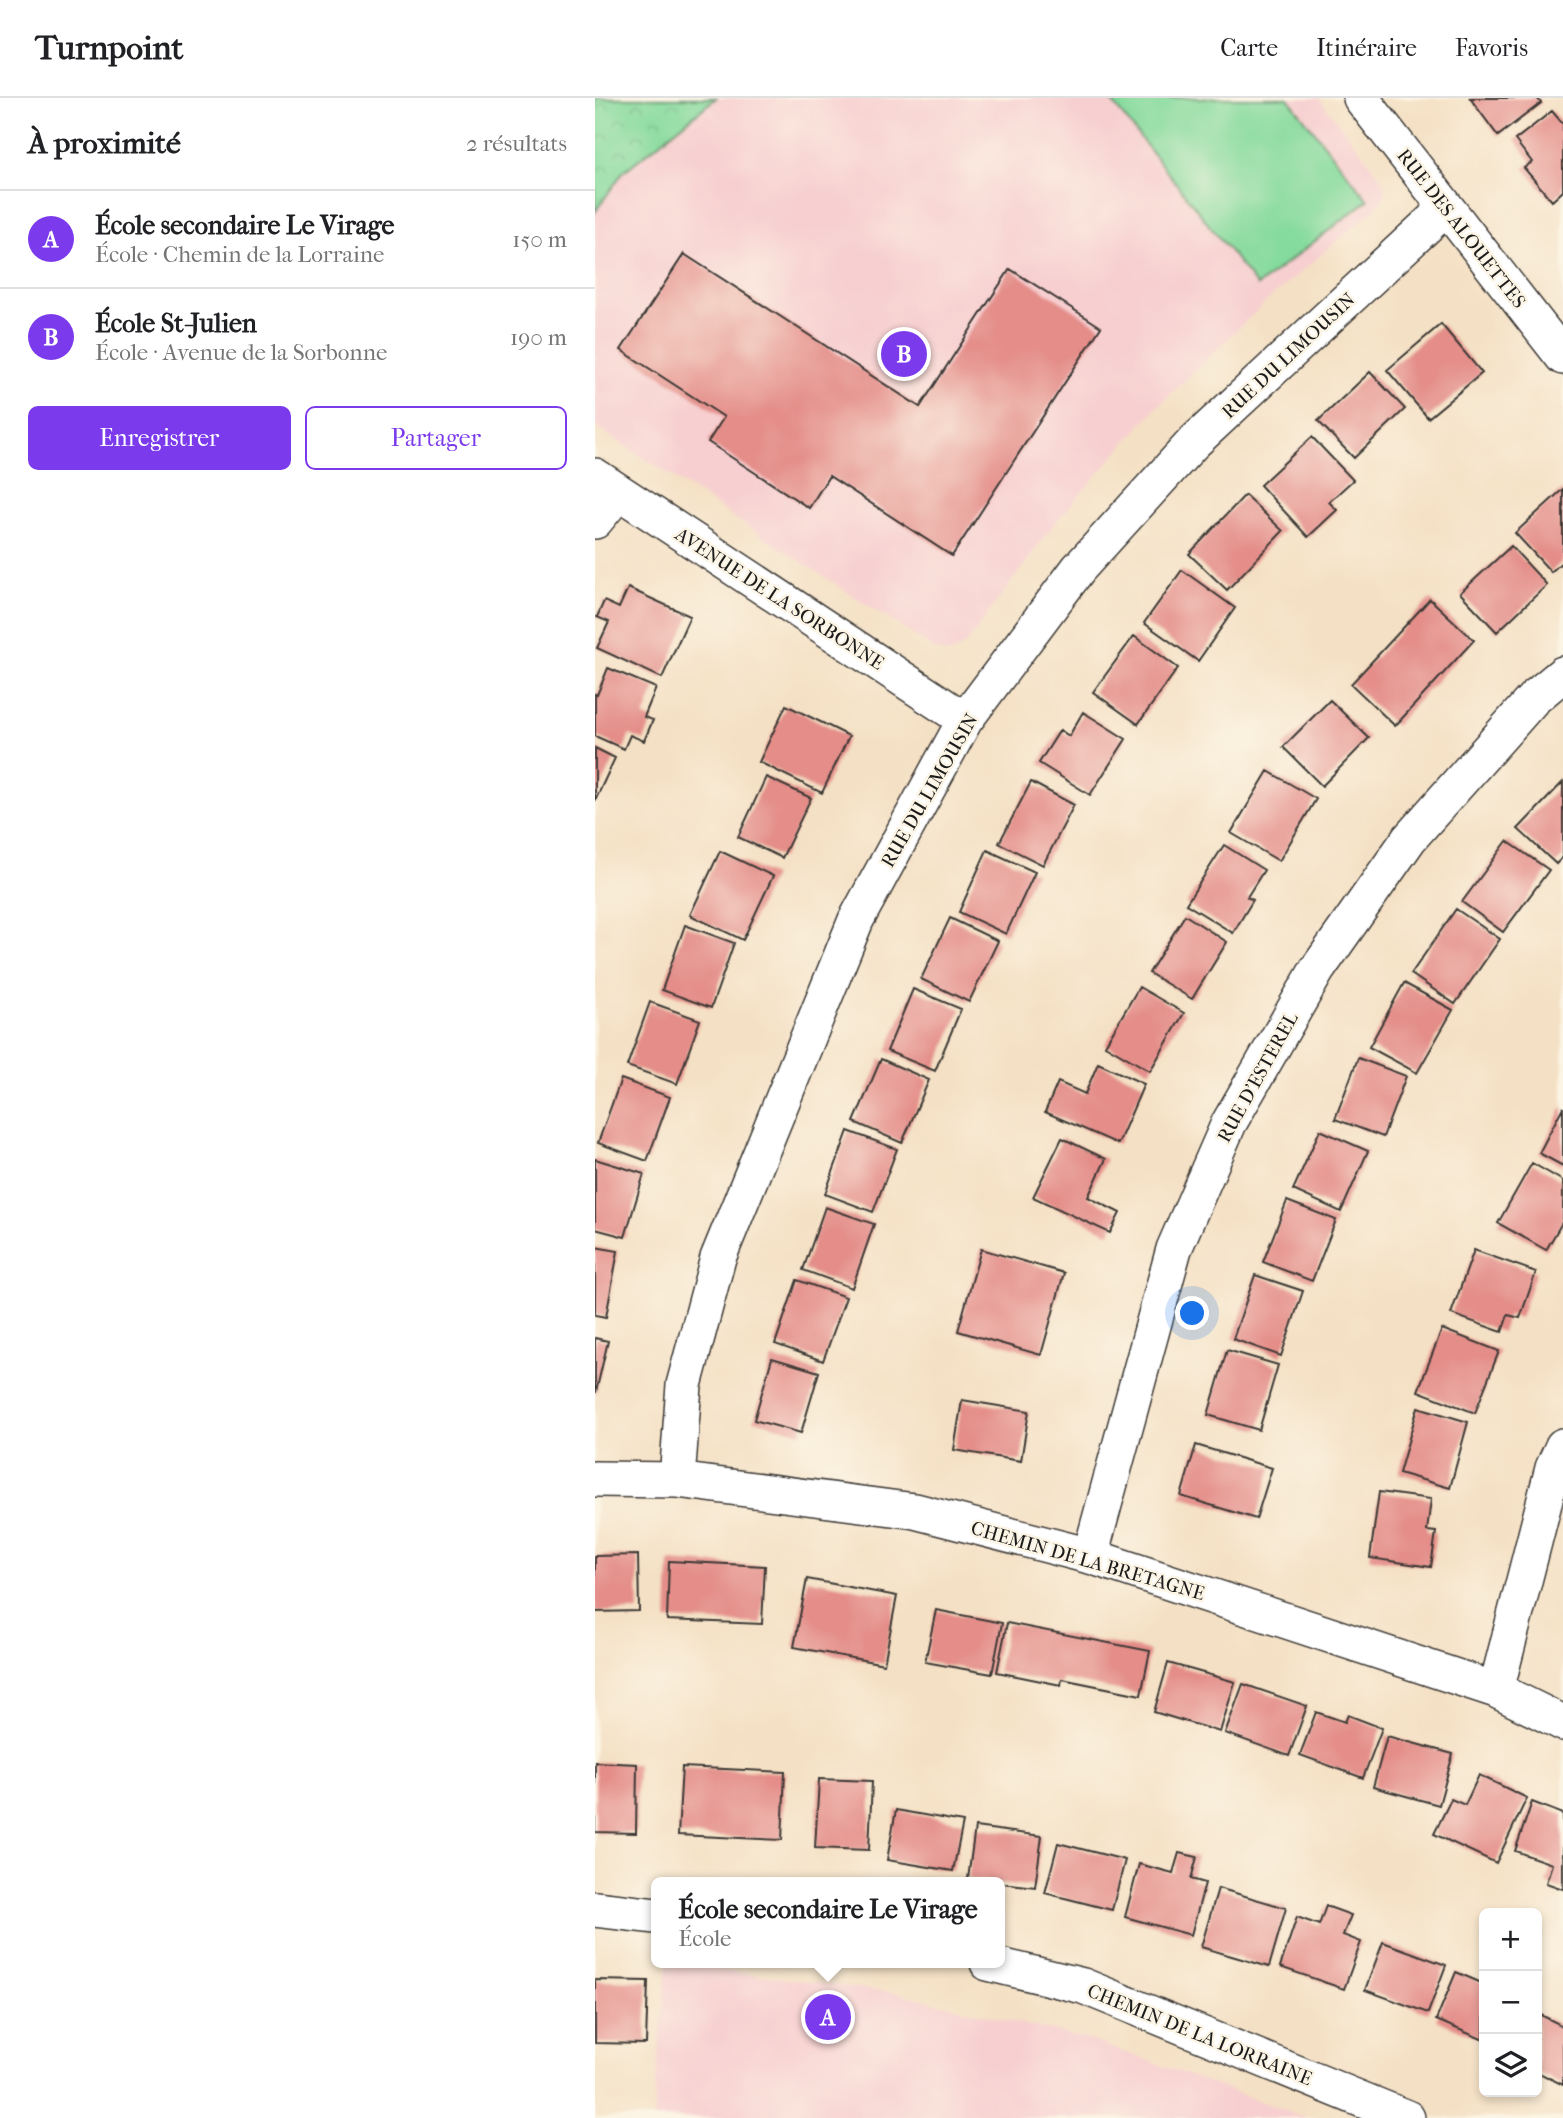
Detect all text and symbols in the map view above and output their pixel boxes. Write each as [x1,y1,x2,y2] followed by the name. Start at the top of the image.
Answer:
[35,29,183,68] text: Turnpoint
[1220,34,1278,62] text: Carte
[1316,34,1417,62] text: Itinéraire
[1455,34,1528,62] text: Favoris
[28,126,181,161] text: À proximité
[466,130,567,157] text: 2 résultats
[1392,145,1530,313] street label: RUE DES ALOUETTES
[95,210,394,241] text: École secondaire Le Virage
[44,226,58,253] text: A
[512,226,567,253] text: 150 m
[95,241,384,268] text: École · Chemin de la Lorraine
[1218,288,1360,423] street label: RUE DU LIMOUSIN
[95,308,257,339] text: École St-Julien
[44,324,58,351] text: B
[510,324,567,351] text: 190 m
[881,328,927,380] pin: B
[95,339,387,366] text: École · Avenue de la Sorbonne
[28,406,291,470] button: Enregistrer
[305,406,567,470] button: Partager
[670,523,888,675] street label: AVENUE DE LA SORBONNE
[877,709,983,871] street label: RUE DU LIMOUSIN
[1213,1008,1303,1146] street label: RUE D'ESTEREL
[1175,1296,1209,1330] your location
[968,1517,1208,1605] street label: CHEMIN DE LA BRETAGNE
[651,1877,1005,1968] popup
[678,1894,978,1925] text: École secondaire Le Virage
[1479,1908,1542,2097] map controls
[1479,1908,1542,1971] button: +
[678,1925,732,1952] text: École
[1479,1971,1542,2034] button: −
[1084,1980,1316,2090] street label: CHEMIN DE LA LORRAINE
[805,1991,851,2043] pin: A
[1479,2034,1542,2097] button: layers

